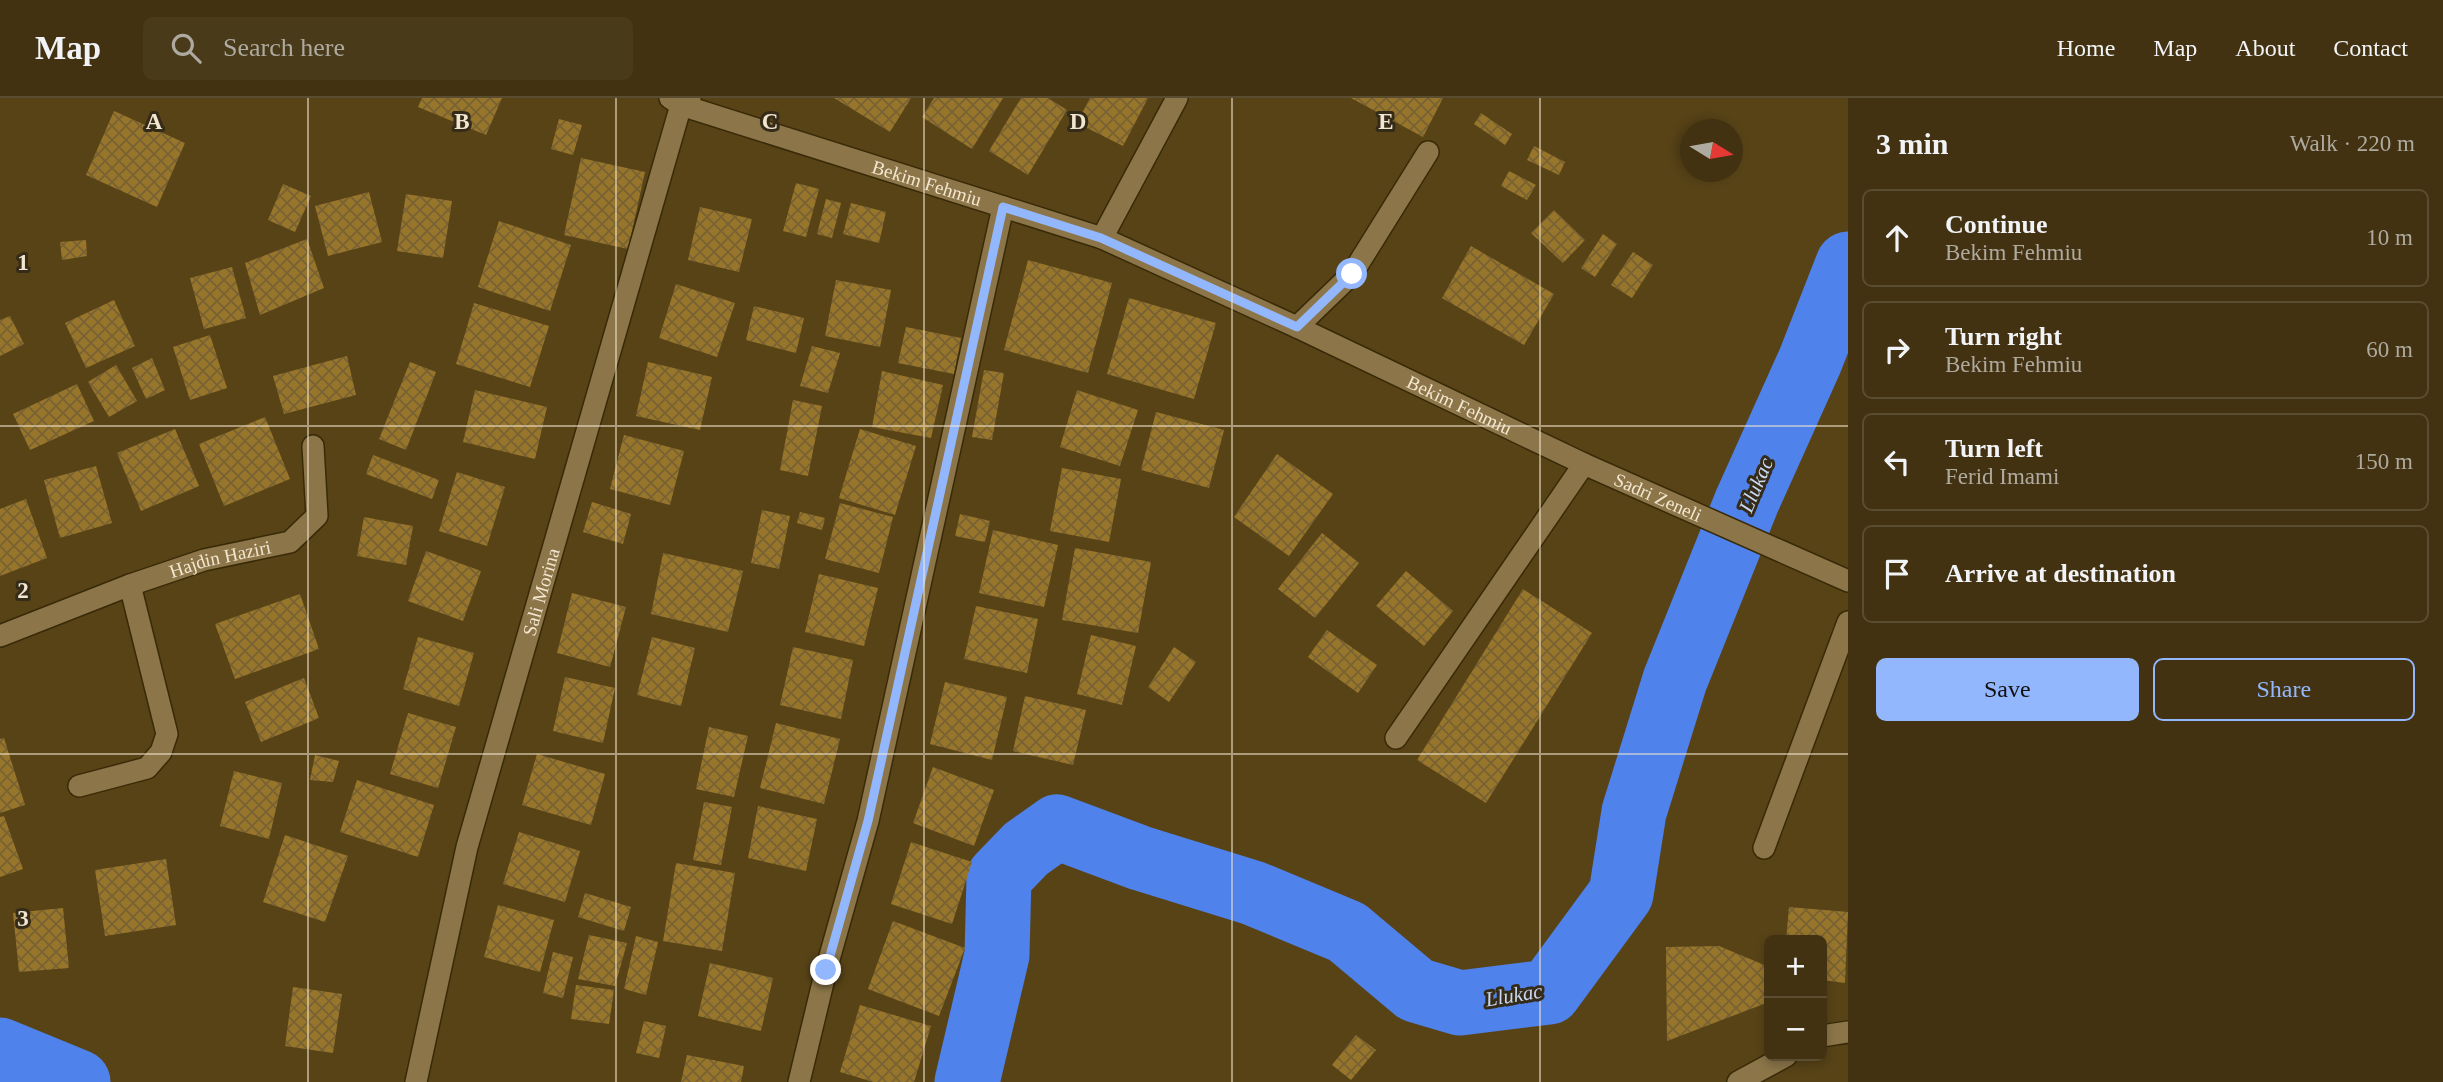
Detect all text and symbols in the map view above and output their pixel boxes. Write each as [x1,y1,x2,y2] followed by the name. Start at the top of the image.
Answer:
[143,17,633,80] search box
[167,29,205,67] icon: search
[35,30,101,66] text: Map
[223,33,345,62] text: Search here
[2057,35,2115,61] text: Home
[2153,35,2197,61] text: Map
[2235,35,2295,61] text: About
[2333,35,2408,61] text: Contact
[146,109,163,134] text: A
[454,109,470,134] text: B
[762,109,778,134] text: C
[1070,109,1086,134] text: D
[1378,109,1394,134] text: E
[1680,119,1743,182] north arrow
[1876,127,1949,160] text: 3 min
[2290,131,2415,156] text: Walk · 220 m
[870,156,985,210] street label: Bekim Fehmiu
[1945,210,2048,239] text: Continue
[1878,219,1916,257] icon: ahead
[2366,225,2413,250] text: 10 m
[1945,240,2082,265] text: Bekim Fehmiu
[17,250,29,275] text: 1
[1336,258,1367,289] route start
[1945,322,2062,351] text: Turn right
[1878,331,1916,369] icon: right
[2366,337,2413,362] text: 60 m
[1945,352,2082,377] text: Bekim Fehmiu
[1404,371,1516,439] street label: Bekim Fehmiu
[1945,434,2043,463] text: Turn left
[1878,443,1916,481] icon: left
[2355,449,2413,474] text: 150 m
[1733,453,1778,517] water label: Llukac
[1945,464,2059,489] text: Ferid Imami
[1611,468,1705,525] street label: Sadri Zeneli
[166,536,273,582] street label: Hajdin Haziri
[518,545,563,638] street label: Sali Morina
[1878,555,1916,593] icon: arrive
[1945,559,2176,588] text: Arrive at destination
[17,578,29,603] text: 2
[1876,658,2139,721] button: Save
[2153,658,2415,721] button: Share
[17,906,29,931] text: 3
[1764,935,1827,1061] map controls
[1764,935,1827,998] button: +
[810,954,841,985] route end
[1483,979,1545,1011] water label: Llukac
[1764,998,1827,1061] button: −

